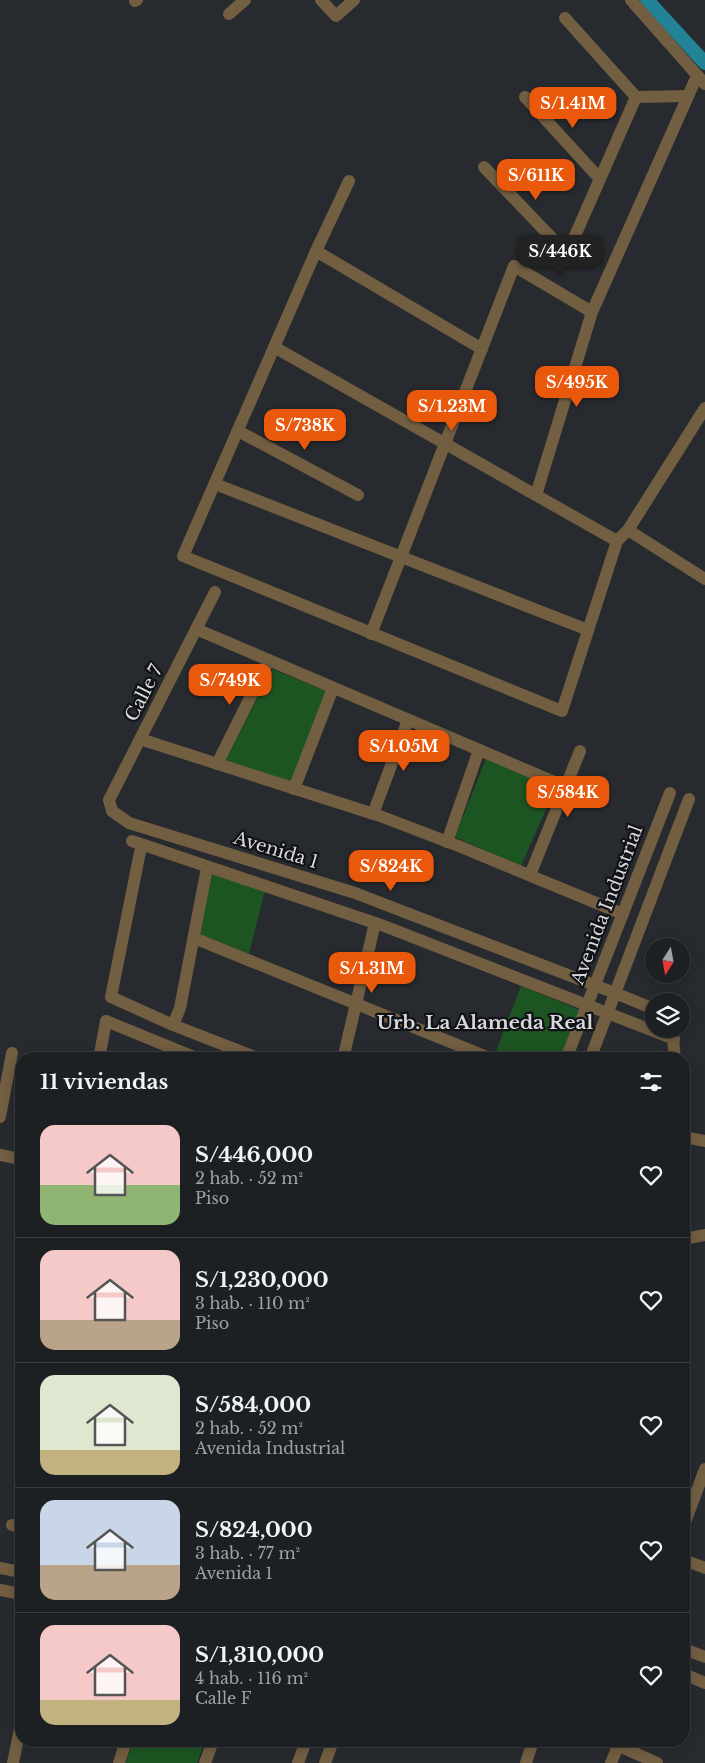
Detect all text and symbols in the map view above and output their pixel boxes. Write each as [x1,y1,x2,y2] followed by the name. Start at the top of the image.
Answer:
[527,86,619,129] pin: S/1.41M
[540,93,606,113] text: S/1.41M
[495,158,577,201] pin: S/611K
[508,165,564,185] text: S/611K
[519,234,601,277] pin: S/446K
[528,241,592,261] text: S/446K
[536,366,618,408] pin: S/495K
[546,372,608,392] text: S/495K
[406,390,498,432] pin: S/1.23M
[418,396,486,416] text: S/1.23M
[264,408,346,451] pin: S/738K
[275,415,335,435] text: S/738K
[120,660,168,725] street label: Calle 7
[189,664,271,706] pin: S/749K
[200,670,260,690] text: S/749K
[358,730,450,772] pin: S/1.05M
[370,736,438,756] text: S/1.05M
[527,776,609,818] pin: S/584K
[537,782,599,802] text: S/584K
[566,822,648,989] street label: Avenida Industrial
[230,826,321,873] street label: Avenida 1
[350,850,432,892] pin: S/824K
[360,856,422,876] text: S/824K
[645,938,690,982] north arrow
[645,938,690,1038] map controls
[326,952,418,994] pin: S/1.31M
[340,958,404,978] text: S/1.31M
[645,993,690,1038] button: layers
[377,1011,593,1034] district label: Urb. La Alameda Real
[637,1068,665,1096] icon: filters
[40,1069,168,1095] text: 11 viviendas
[195,1142,313,1168] text: S/446,000
[80,1145,140,1205] icon: home
[637,1161,665,1189] icon: heart
[195,1168,303,1188] text: 2 hab. · 52 m²
[195,1188,229,1208] text: Piso
[195,1267,329,1293] text: S/1,230,000
[80,1270,140,1330] icon: home
[637,1286,665,1314] icon: heart
[195,1293,310,1313] text: 3 hab. · 110 m²
[195,1313,229,1333] text: Piso
[195,1392,311,1418] text: S/584,000
[80,1395,140,1455] icon: home
[637,1411,665,1439] icon: heart
[195,1418,303,1438] text: 2 hab. · 52 m²
[195,1438,345,1458] text: Avenida Industrial
[195,1517,313,1543] text: S/824,000
[80,1520,140,1580] icon: home
[637,1536,665,1564] icon: heart
[195,1543,300,1563] text: 3 hab. · 77 m²
[195,1563,273,1583] text: Avenida 1
[195,1642,324,1668] text: S/1,310,000
[80,1645,140,1705] icon: home
[637,1661,665,1689] icon: heart
[195,1668,308,1688] text: 4 hab. · 116 m²
[195,1688,252,1708] text: Calle F

